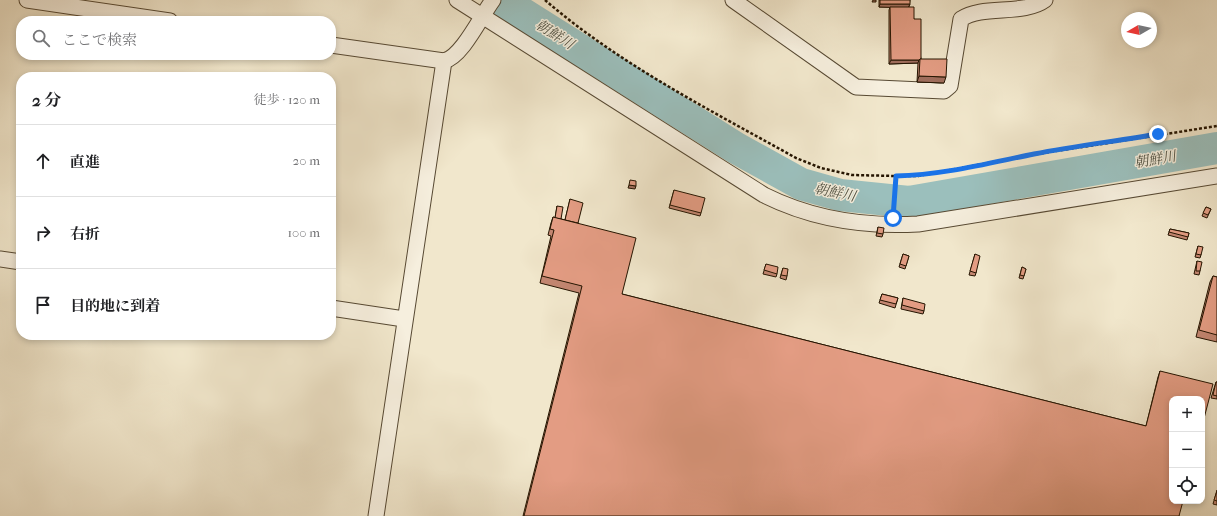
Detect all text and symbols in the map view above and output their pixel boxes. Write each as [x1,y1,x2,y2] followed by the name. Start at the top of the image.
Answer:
[1121,12,1157,48] north arrow
[16,16,336,60] search box
[532,16,579,54] water label: 朝鮮川
[30,27,52,49] icon: search
[62,31,137,49] text: ここで検索
[32,90,61,110] text: 2 分
[254,92,320,107] text: 徒歩 · 120 m
[1149,125,1167,143] route end
[1133,147,1179,172] water label: 朝鮮川
[32,150,54,172] icon: ahead
[70,153,100,171] text: 直進
[293,153,320,168] text: 20 m
[813,180,859,206] water label: 朝鮮川
[884,209,902,227] route start
[32,222,54,244] icon: right
[70,225,100,243] text: 右折
[287,225,320,240] text: 100 m
[32,294,54,316] icon: arrive
[70,297,160,315] text: 目的地に到着
[1169,396,1205,504] map controls
[1169,396,1205,432] button: +
[1169,432,1205,468] button: −
[1169,468,1205,504] button: locate

